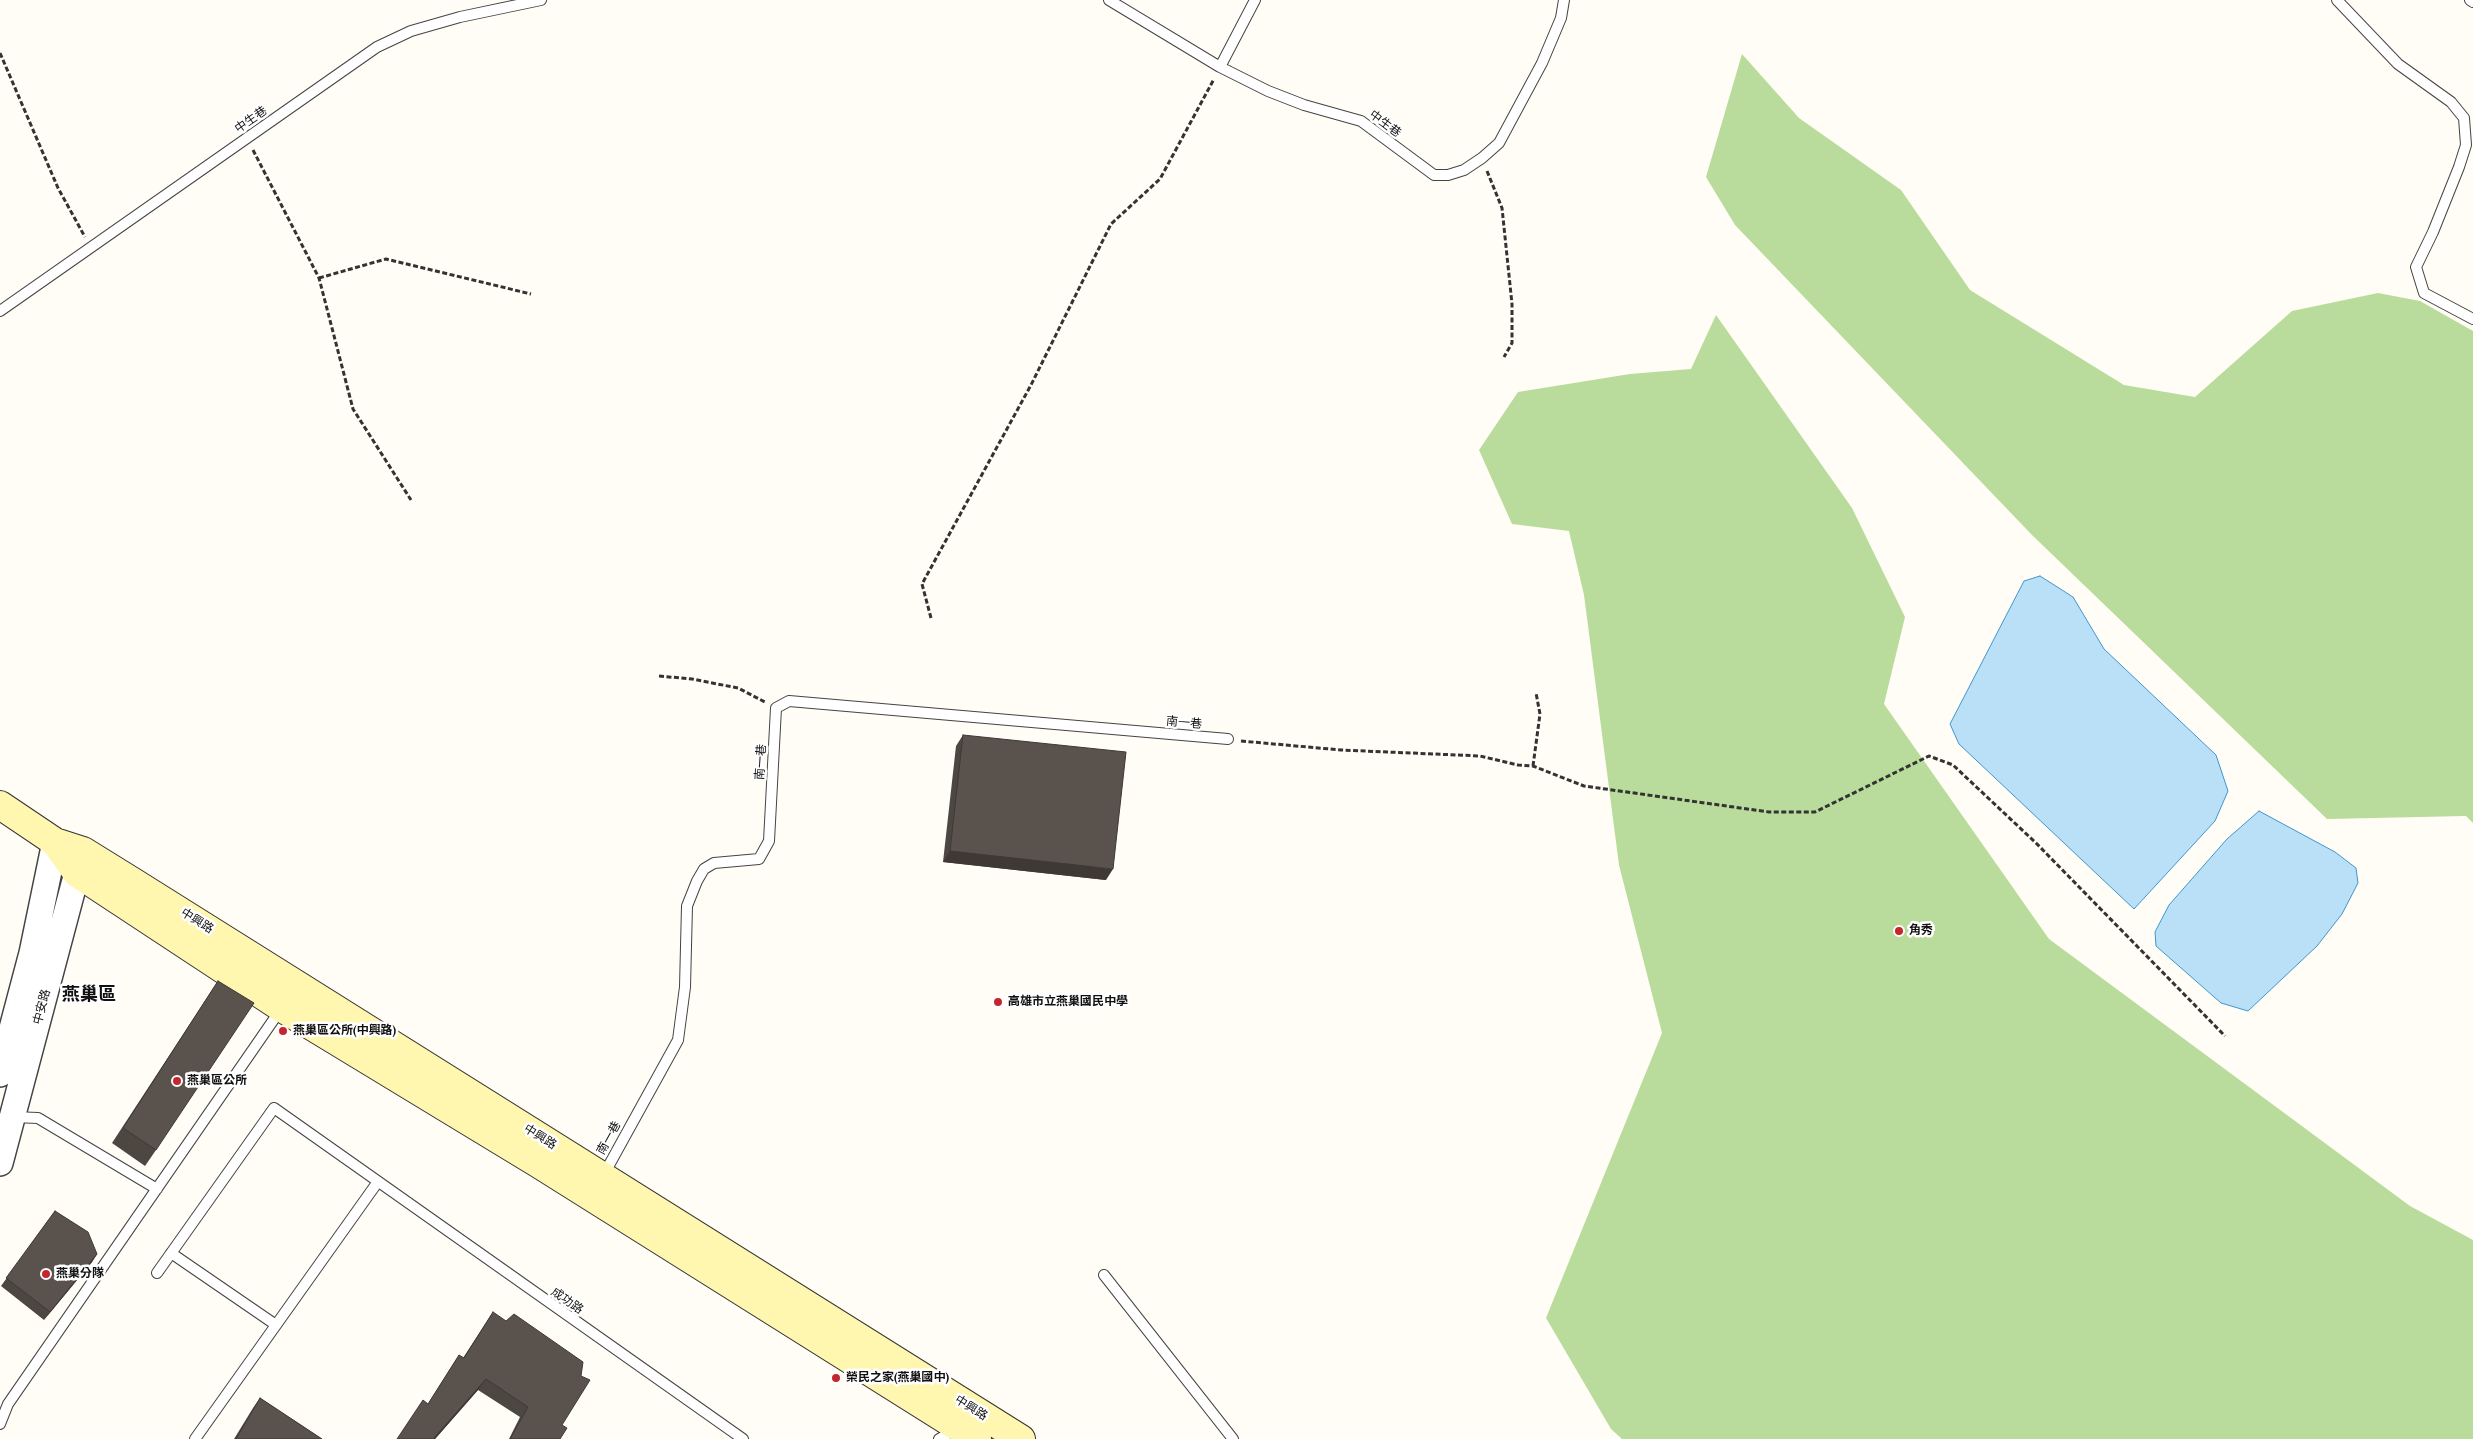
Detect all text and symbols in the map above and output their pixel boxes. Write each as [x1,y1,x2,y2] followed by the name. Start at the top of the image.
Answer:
[232,104,270,136] street label: 中生巷
[1366,107,1404,141] street label: 中生巷
[1165,714,1203,732] street label: 南一巷
[753,744,769,780] street label: 南一巷
[178,905,216,937] street label: 中興路
[1909,924,1933,938] place label: 角秀
[1893,925,1905,937] marker: 角秀
[62,984,116,1006] district label: 燕巢區
[30,988,54,1026] street label: 中安路
[1008,995,1128,1009] place label: 高雄市立燕巢國民中學
[992,996,1004,1008] marker: 高雄市立燕巢國民中學
[293,1024,396,1038] place label: 燕巢區公所(中興路)
[277,1025,289,1037] marker: 燕巢區公所(中興路)
[187,1074,247,1088] place label: 燕巢區公所
[171,1075,183,1087] marker: 燕巢區公所
[594,1119,624,1157] street label: 南一巷
[521,1121,559,1153] street label: 中興路
[56,1267,104,1281] place label: 燕巢分隊
[40,1268,52,1280] marker: 燕巢分隊
[548,1285,586,1317] street label: 成功路
[846,1371,949,1385] place label: 榮民之家(燕巢國中)
[830,1372,842,1384] marker: 榮民之家(燕巢國中)
[952,1392,990,1424] street label: 中興路

